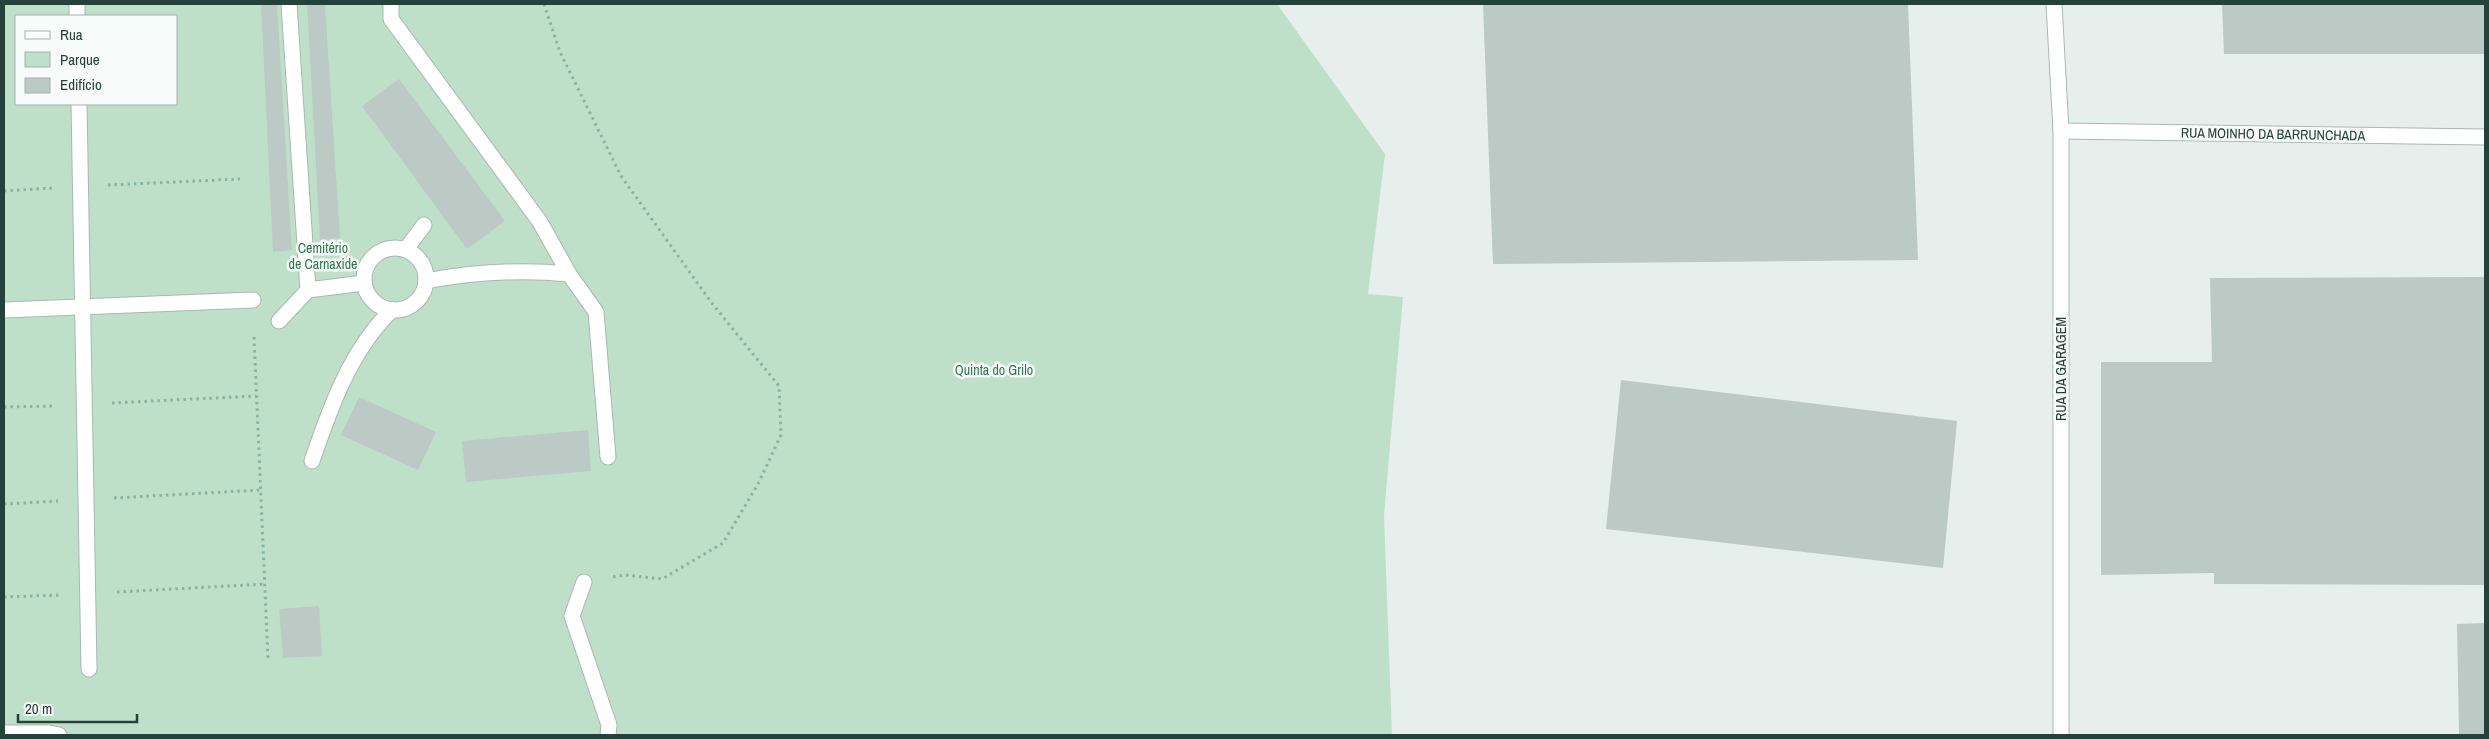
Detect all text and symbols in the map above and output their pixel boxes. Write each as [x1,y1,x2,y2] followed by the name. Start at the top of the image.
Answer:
[15,15,178,105] legend
[60,24,83,45] text: Rua
[60,49,100,70] text: Parque
[60,74,102,95] text: Edifício
[2181,123,2366,145] street label: RUA MOINHO DA BARRUNCHADA
[289,239,357,273] park label: Cemitério de Carnaxide
[2052,317,2070,421] street label: RUA DA GARAGEM
[955,361,1033,379] park label: Quinta do Grilo
[18,692,136,724] scale bar
[25,698,52,719] text: 20 m

